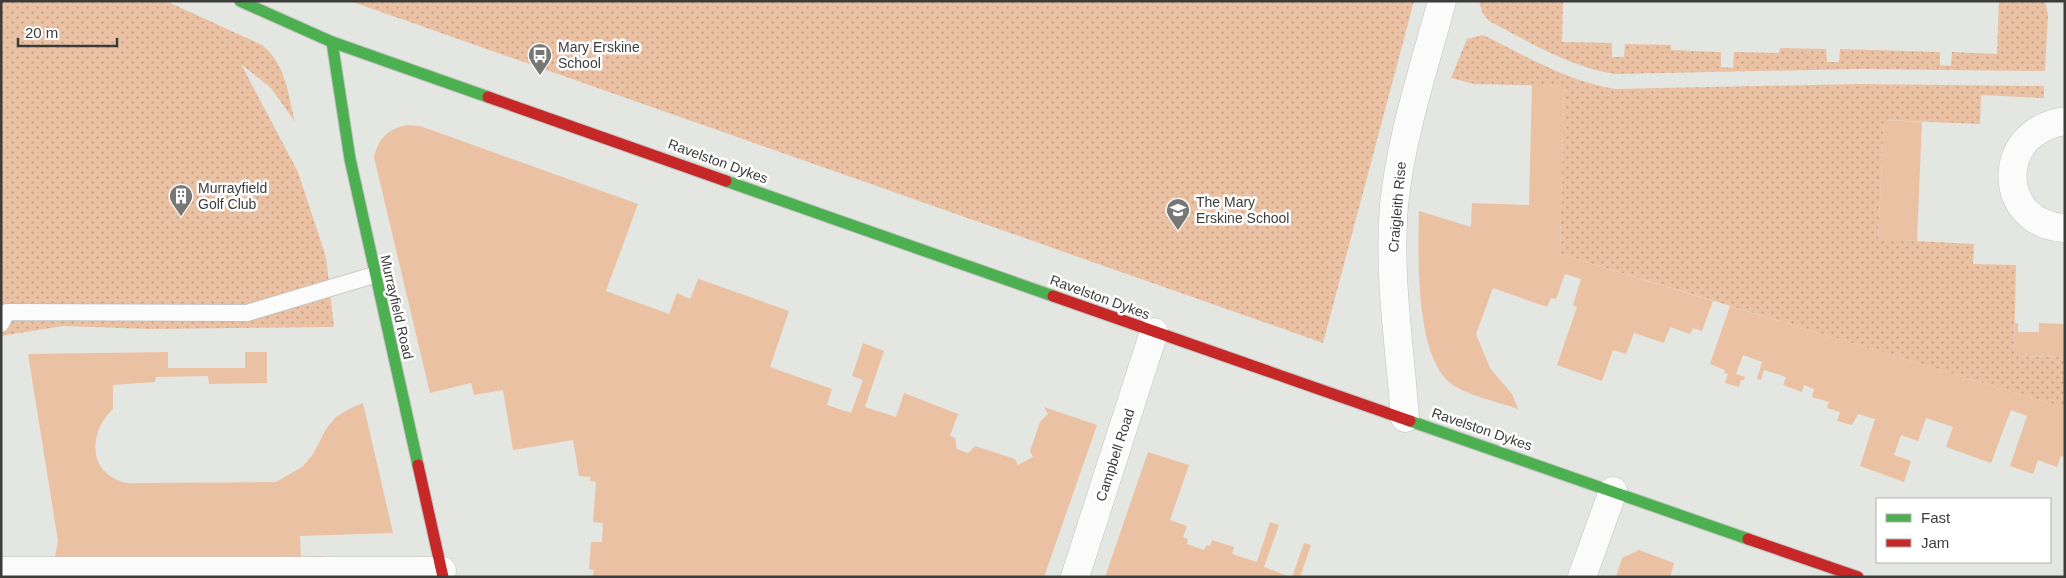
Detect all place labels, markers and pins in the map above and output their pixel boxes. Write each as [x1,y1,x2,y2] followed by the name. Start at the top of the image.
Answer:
[558,39,640,71] place label: Mary Erskine School
[527,42,553,76] bus stop icon: Mary Erskine School
[198,180,267,212] place label: Murrayfield Golf Club
[168,183,194,217] building icon: Murrayfield Golf Club
[1196,194,1289,226] place label: The Mary Erskine School
[1165,197,1191,231] school or university icon: The Mary Erskine School

